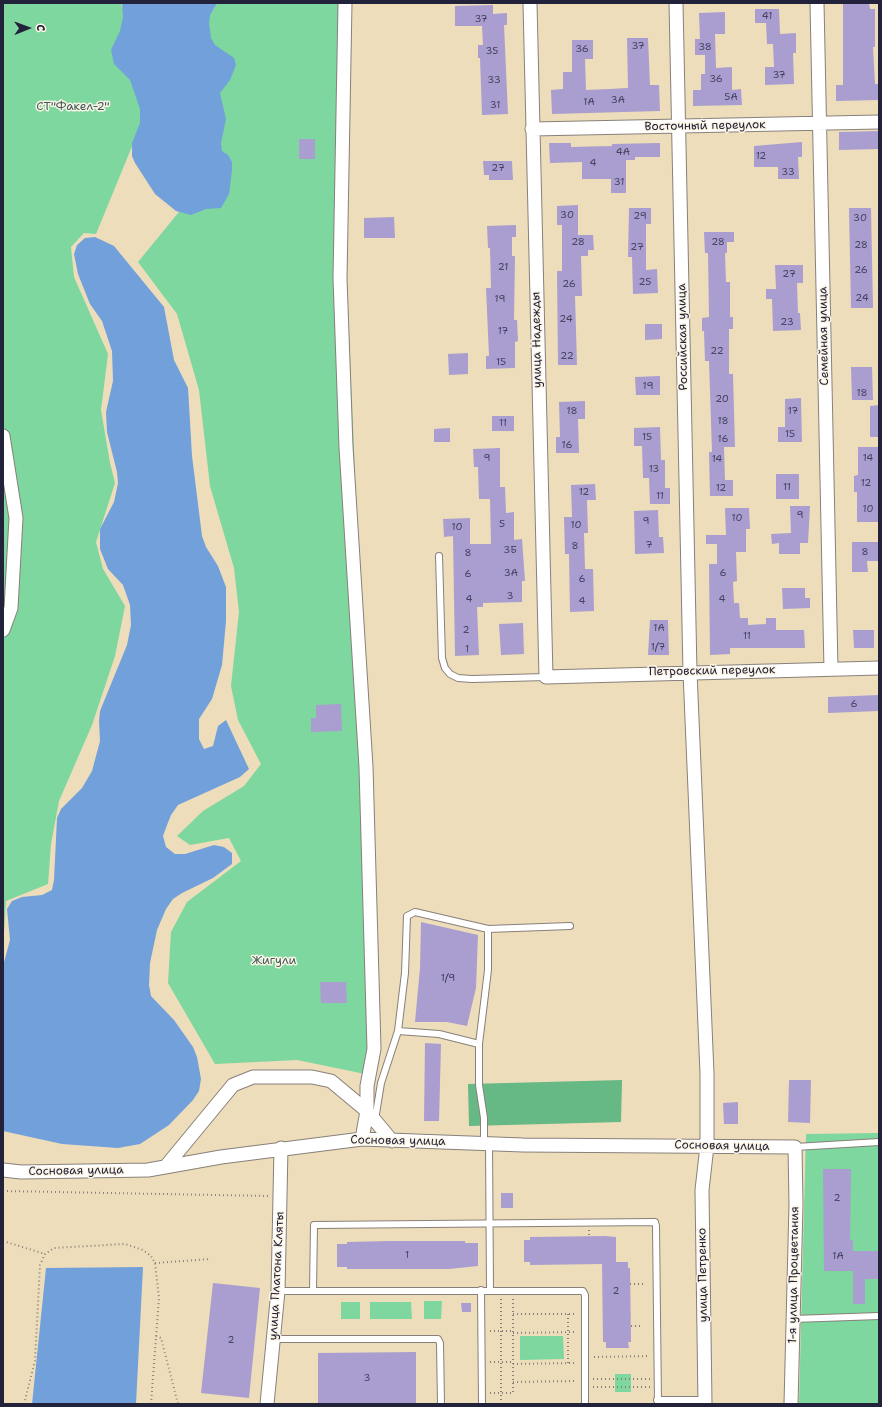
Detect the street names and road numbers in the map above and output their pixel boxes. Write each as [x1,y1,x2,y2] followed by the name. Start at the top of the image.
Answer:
[644,118,766,134] street label: Восточный переулок
[675,283,691,391] street label: Российская улица
[816,286,832,386] street label: Семейная улица
[529,292,545,388] street label: улица Надежды
[649,663,775,679] street label: Петровский переулок
[350,1133,446,1149] street label: Сосновая улица
[674,1138,770,1154] street label: Сосновая улица
[28,1163,124,1179] street label: Сосновая улица
[786,1206,802,1344] street label: 1-я улица Процветания
[266,1211,288,1341] street label: улица Платона Кляты
[695,1228,711,1322] street label: улица Петренко

